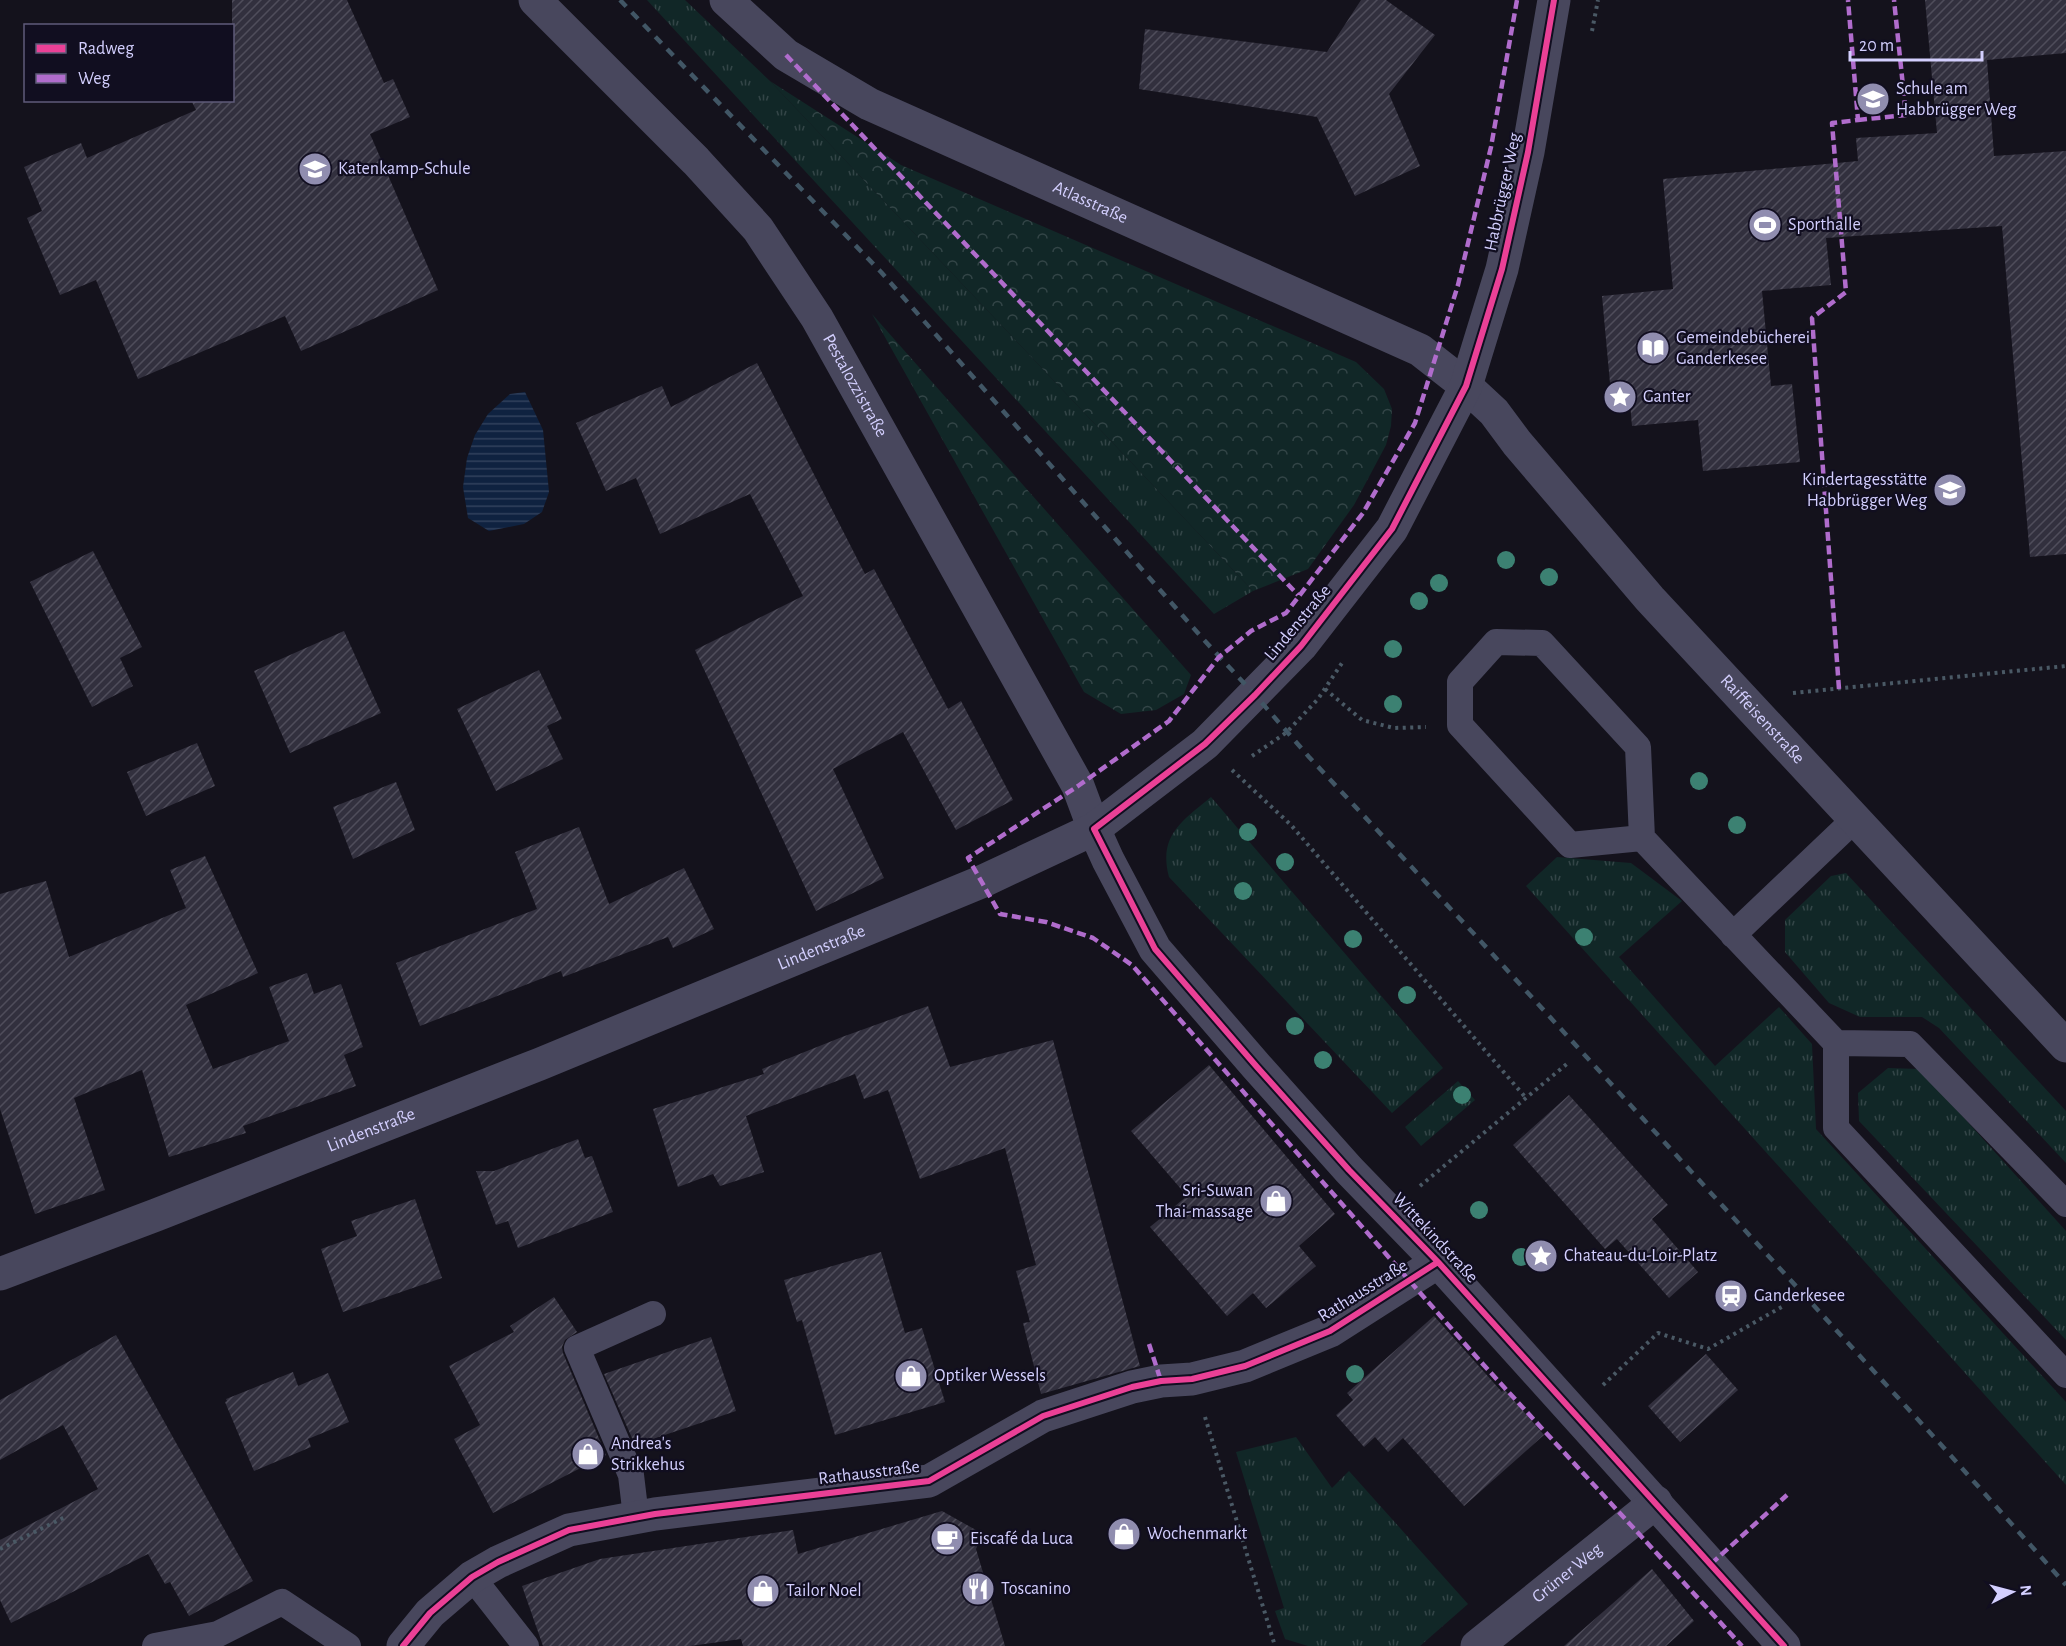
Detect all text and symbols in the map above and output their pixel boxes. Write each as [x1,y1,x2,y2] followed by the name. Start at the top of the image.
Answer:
[24,24,234,102] legend
[1850,24,1982,62] scale bar
[1859,37,1894,55] text: 20 m
[78,40,134,58] text: Radweg
[78,70,110,88] text: Weg
[1896,80,2017,119] place label: Schule am Habbrügger Weg
[1855,81,1891,117] school or university icon: Schule am Habbrügger Weg
[1482,131,1524,253] street label: Habbrügger Weg
[297,151,333,187] school or university icon: Katenkamp-Schule
[338,160,470,178] place label: Katenkamp-Schule
[1050,178,1130,227] street label: Atlasstraße
[1747,207,1783,243] sports icon: Sporthalle
[1788,216,1861,234] place label: Sporthalle
[1676,329,1810,368] place label: Gemeindebücherei Ganderkesee
[1635,330,1671,366] library icon: Gemeindebücherei Ganderkesee
[819,331,891,440] street label: Pestalozzistraße
[1602,379,1638,415] place icon: Ganter
[1643,388,1691,406] place label: Ganter
[1802,471,1927,510] place label: Kindertagesstätte Habbrügger Weg
[1932,472,1968,508] school or university icon: Kindertagesstätte Habbrügger Weg
[1261,582,1335,664] street label: Lindenstraße
[1717,671,1808,768] street label: Raiffeisenstraße
[775,922,868,974] street label: Lindenstraße
[325,1105,418,1156] street label: Lindenstraße
[1155,1182,1253,1221] place label: Sri-Suwan Thai-massage
[1258,1183,1294,1219] shop icon: Sri-Suwan Thai-massage
[1389,1190,1481,1286] street label: Wittekindstraße
[1523,1238,1559,1274] place icon: Chateau-du-Loir-Platz
[1564,1247,1717,1265] place label: Chateau-du-Loir-Platz
[1315,1256,1411,1326] street label: Rathausstraße
[1713,1278,1749,1314] station icon: Ganderkesee
[1754,1287,1845,1305] place label: Ganderkesee
[893,1358,929,1394] shop icon: Optiker Wessels
[934,1367,1046,1385] place label: Optiker Wessels
[611,1435,685,1474] place label: Andrea's Strikkehus
[570,1436,606,1472] shop icon: Andrea's Strikkehus
[817,1458,921,1488] street label: Rathausstraße
[1106,1516,1142,1552] shop icon: Wochenmarkt
[929,1521,965,1557] cafe icon: Eiscafé da Luca
[1147,1525,1247,1543] place label: Wochenmarkt
[970,1530,1073,1548] place label: Eiscafé da Luca
[1529,1540,1606,1607] street label: Grüner Weg
[1982,1562,2042,1622] north arrow
[960,1571,996,1607] restaurant icon: Toscanino
[745,1573,781,1609] shop icon: Tailor Noel
[1001,1580,1071,1598] place label: Toscanino
[786,1582,862,1600] place label: Tailor Noel
[2017,1584,2034,1597] text: N

